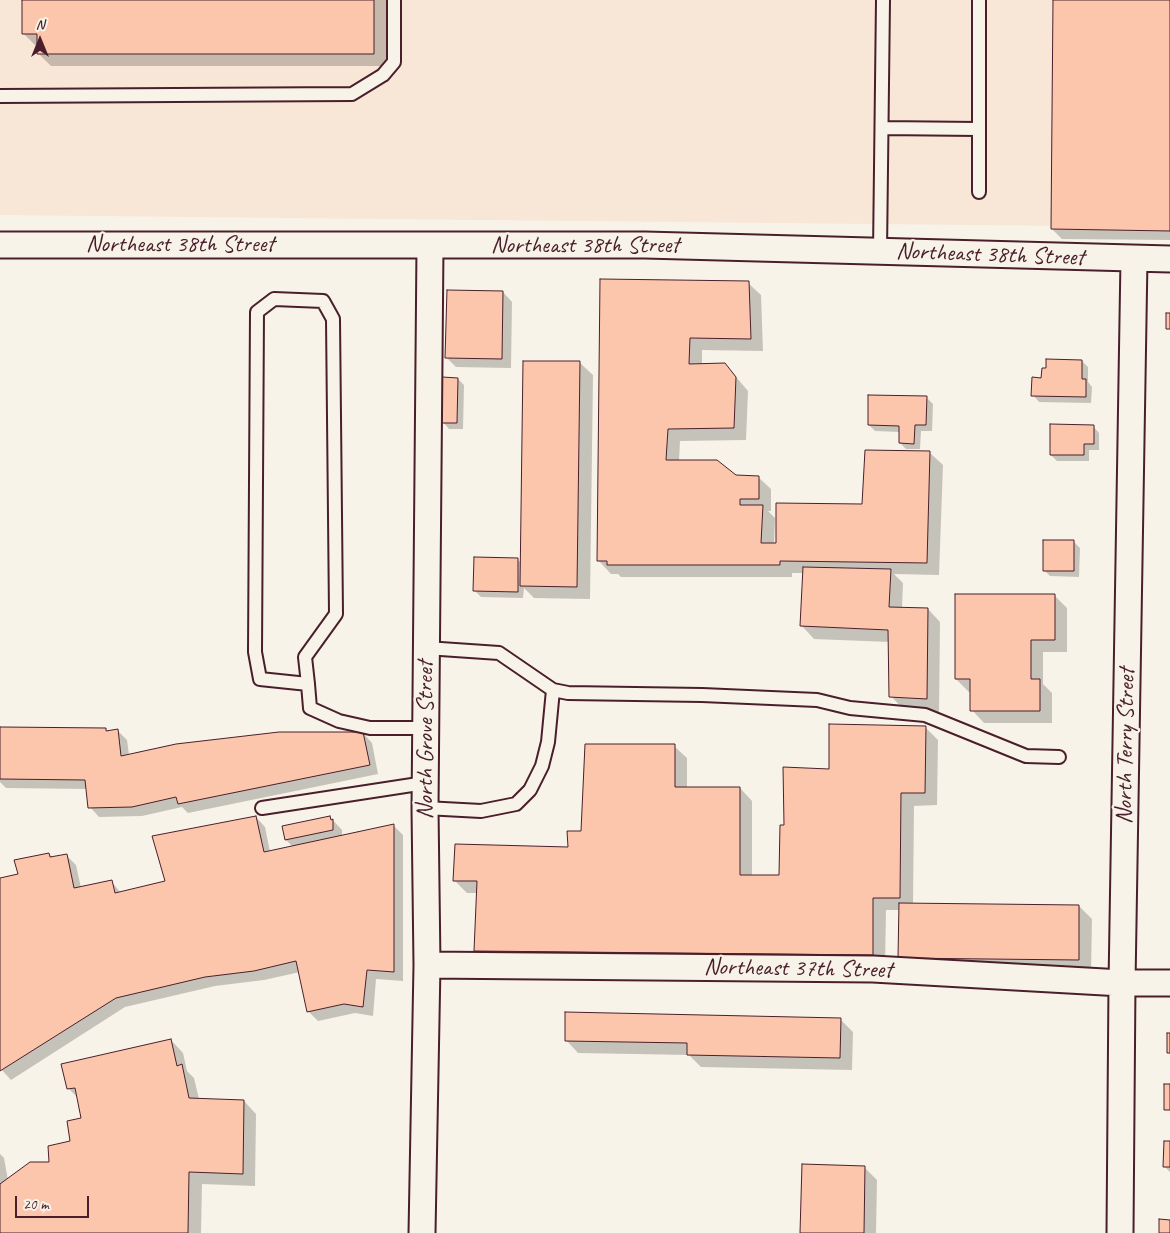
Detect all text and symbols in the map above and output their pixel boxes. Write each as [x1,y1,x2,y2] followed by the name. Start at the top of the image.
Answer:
[15,15,65,65] north arrow
[36,16,44,33] text: N
[86,231,274,259] street label: Northeast 38th Street
[491,232,679,260] street label: Northeast 38th Street
[895,237,1085,273] street label: Northeast 38th Street
[412,661,440,819] street label: North Grove Street
[1110,668,1142,824] street label: North Terry Street
[704,953,892,985] street label: Northeast 37th Street
[18,1186,91,1218] scale bar
[23,1195,49,1214] text: 20 m

